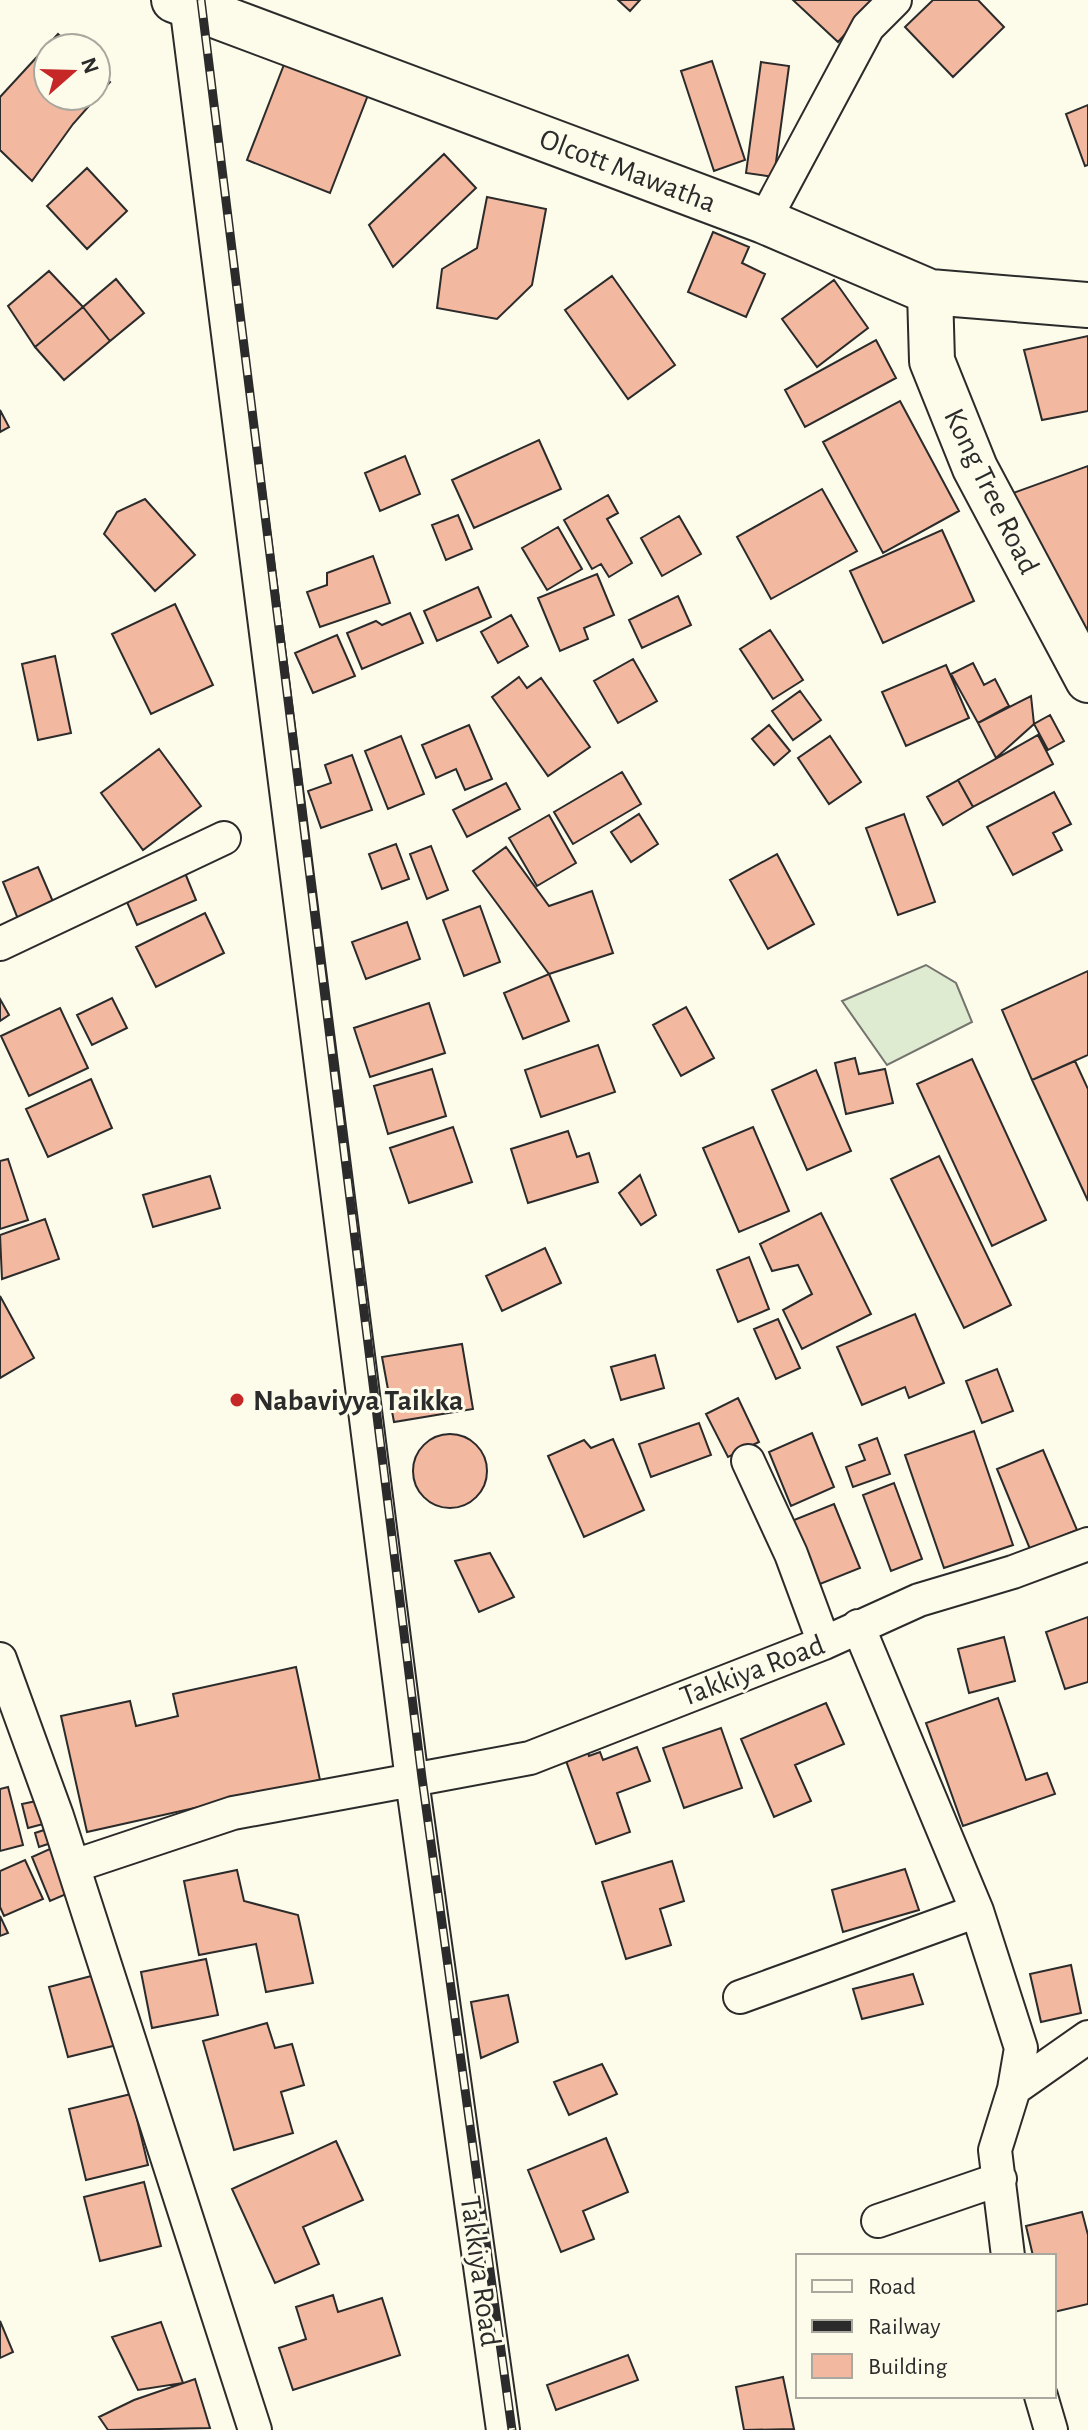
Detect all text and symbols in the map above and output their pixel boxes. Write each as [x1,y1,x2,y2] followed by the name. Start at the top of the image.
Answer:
[32,32,112,112] north arrow
[77,55,103,76] text: N
[535,124,720,218] street label: Olcott Mawatha
[938,404,1044,579] street label: Kong Tree Road
[253,1386,463,1416] place label: Nabaviyya Taikka
[228,1391,246,1409] marker: Nabaviyya Taikka
[676,1630,829,1712] street label: Takkiya Road
[455,2194,505,2348] street label: Takkiya Road
[796,2254,1056,2398] legend
[868,2275,916,2299] text: Road
[868,2315,940,2339] text: Railway
[868,2355,947,2379] text: Building

